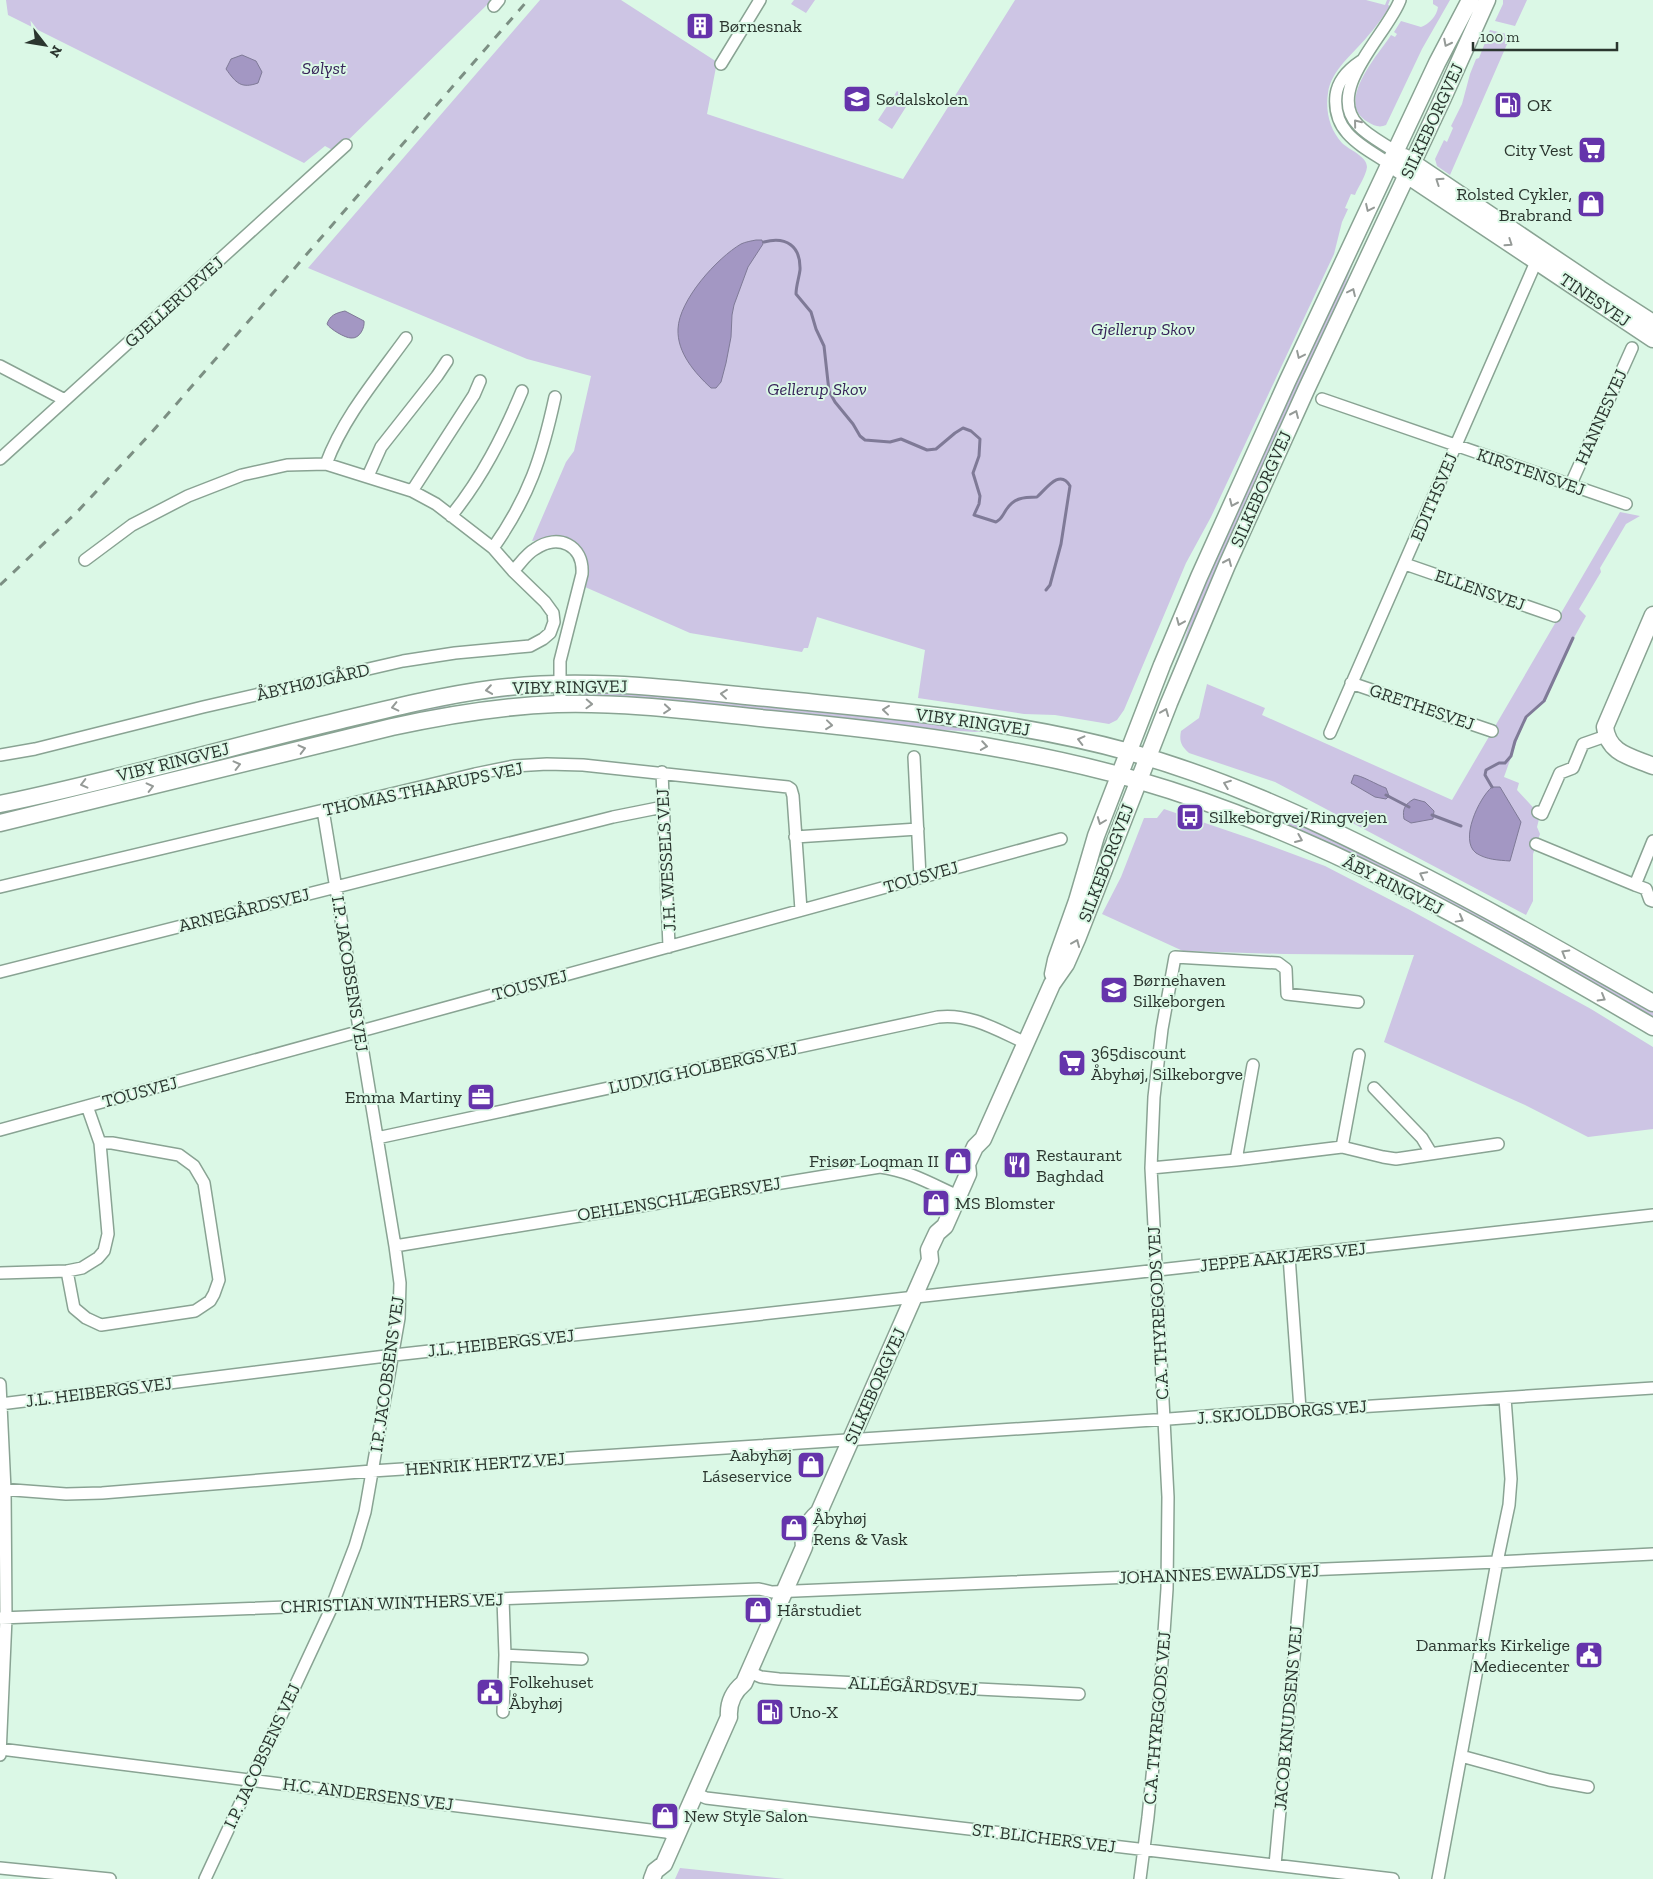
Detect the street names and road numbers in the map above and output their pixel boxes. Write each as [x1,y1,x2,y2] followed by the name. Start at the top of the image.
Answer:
[1396,60,1468,182] street label: SILKEBORGVEJ
[120,252,228,352] street label: GJELLERUPVEJ
[1555,268,1635,332] street label: TINESVEJ
[1570,366,1632,468] street label: HANNESVEJ
[1226,428,1296,550] street label: SILKEBORGVEJ
[1474,443,1588,501] street label: KIRSTENSVEJ
[1406,450,1462,544] street label: EDITHSVEJ
[1432,564,1528,616] street label: ELLENSVEJ
[254,658,372,706] street label: ÅBYHØJGÅRD
[511,675,628,699] street label: VIBY RINGVEJ
[1367,679,1477,735] street label: GRETHESVEJ
[913,703,1032,741] street label: VIBY RINGVEJ
[113,737,232,787] street label: VIBY RINGVEJ
[321,757,525,821] street label: THOMAS THAARUPS VEJ
[651,788,681,932] street label: J.H. WESSELS VEJ
[1073,801,1139,925] street label: SILKEBORGVEJ
[1339,850,1447,920] street label: ÅBY RINGVEJ
[881,856,961,898] street label: TOUSVEJ
[176,883,312,937] street label: ARNEGÅRDSVEJ
[327,895,373,1053] street label: I.P. JACOBSENS VEJ
[490,964,570,1006] street label: TOUSVEJ
[606,1037,800,1099] street label: LUDVIG HOLBERGS VEJ
[100,1071,180,1113] street label: TOUSVEJ
[576,1172,782,1226] street label: OEHLENSCHLÆGERSVEJ
[1142,1226,1174,1400] street label: C.A. THYREGODS VEJ
[1199,1237,1367,1277] street label: JEPPE AAKJÆRS VEJ
[365,1295,409,1453] street label: I.P. JACOBSENS VEJ
[426,1324,576,1362] street label: J.L. HEIBERGS VEJ
[840,1325,910,1447] street label: SILKEBORGVEJ
[24,1372,174,1412] street label: J.L. HEIBERGS VEJ
[1196,1395,1368,1429] street label: J. SKJOLDBORGS VEJ
[404,1447,566,1481] street label: HENRIK HERTZ VEJ
[1118,1559,1320,1589] street label: JOHANNES EWALDS VEJ
[280,1588,504,1618] street label: CHRISTIAN WINTHERS VEJ
[1269,1625,1307,1811] street label: JACOB KNUDSENS VEJ
[1138,1631,1176,1805] street label: C.A. THYREGODS VEJ
[848,1672,978,1700] street label: ALLÉGÅRDSVEJ
[219,1680,305,1832] street label: I.P. JACOBSENS VEJ
[281,1773,455,1815] street label: H.C. ANDERSENS VEJ
[971,1818,1117,1858] street label: ST. BLICHERS VEJ

